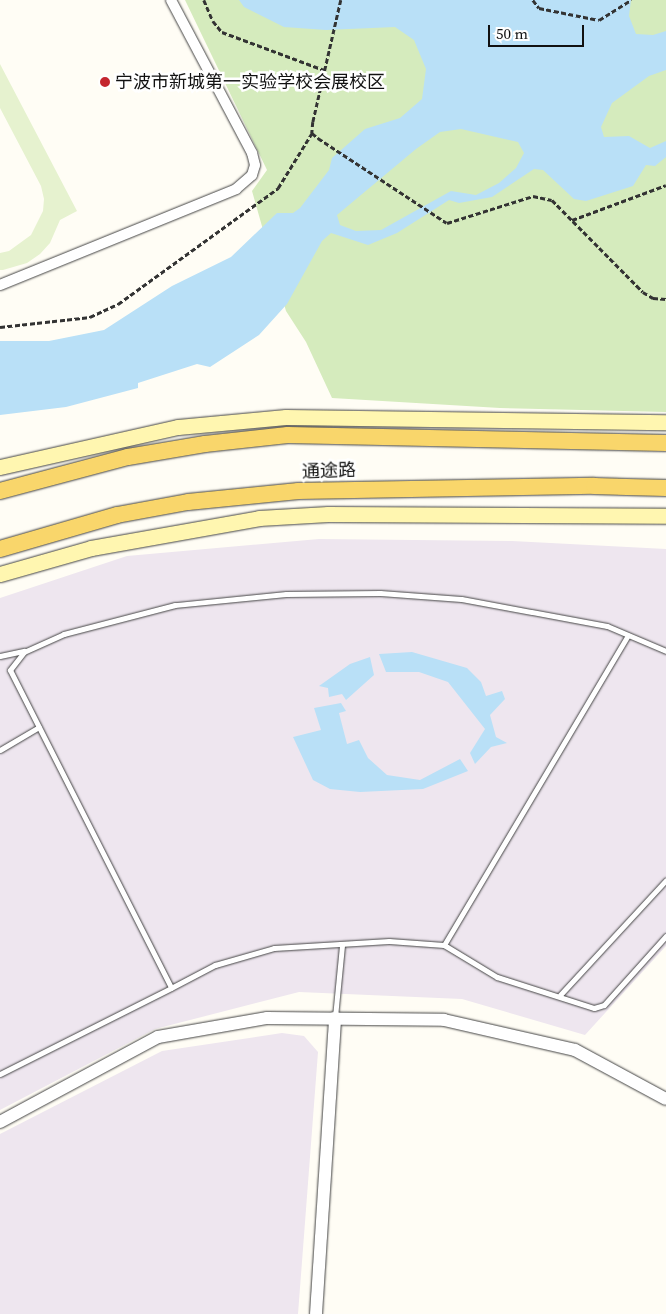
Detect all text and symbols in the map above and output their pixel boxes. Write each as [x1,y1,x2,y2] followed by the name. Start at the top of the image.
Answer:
[491,15,587,47] scale bar
[496,23,528,44] text: 50 m
[115,71,385,93] place label: 宁波市新城第一实验学校会展校区
[99,76,111,88] marker: 宁波市新城第一实验学校会展校区
[302,459,356,483] street label: 通途路

